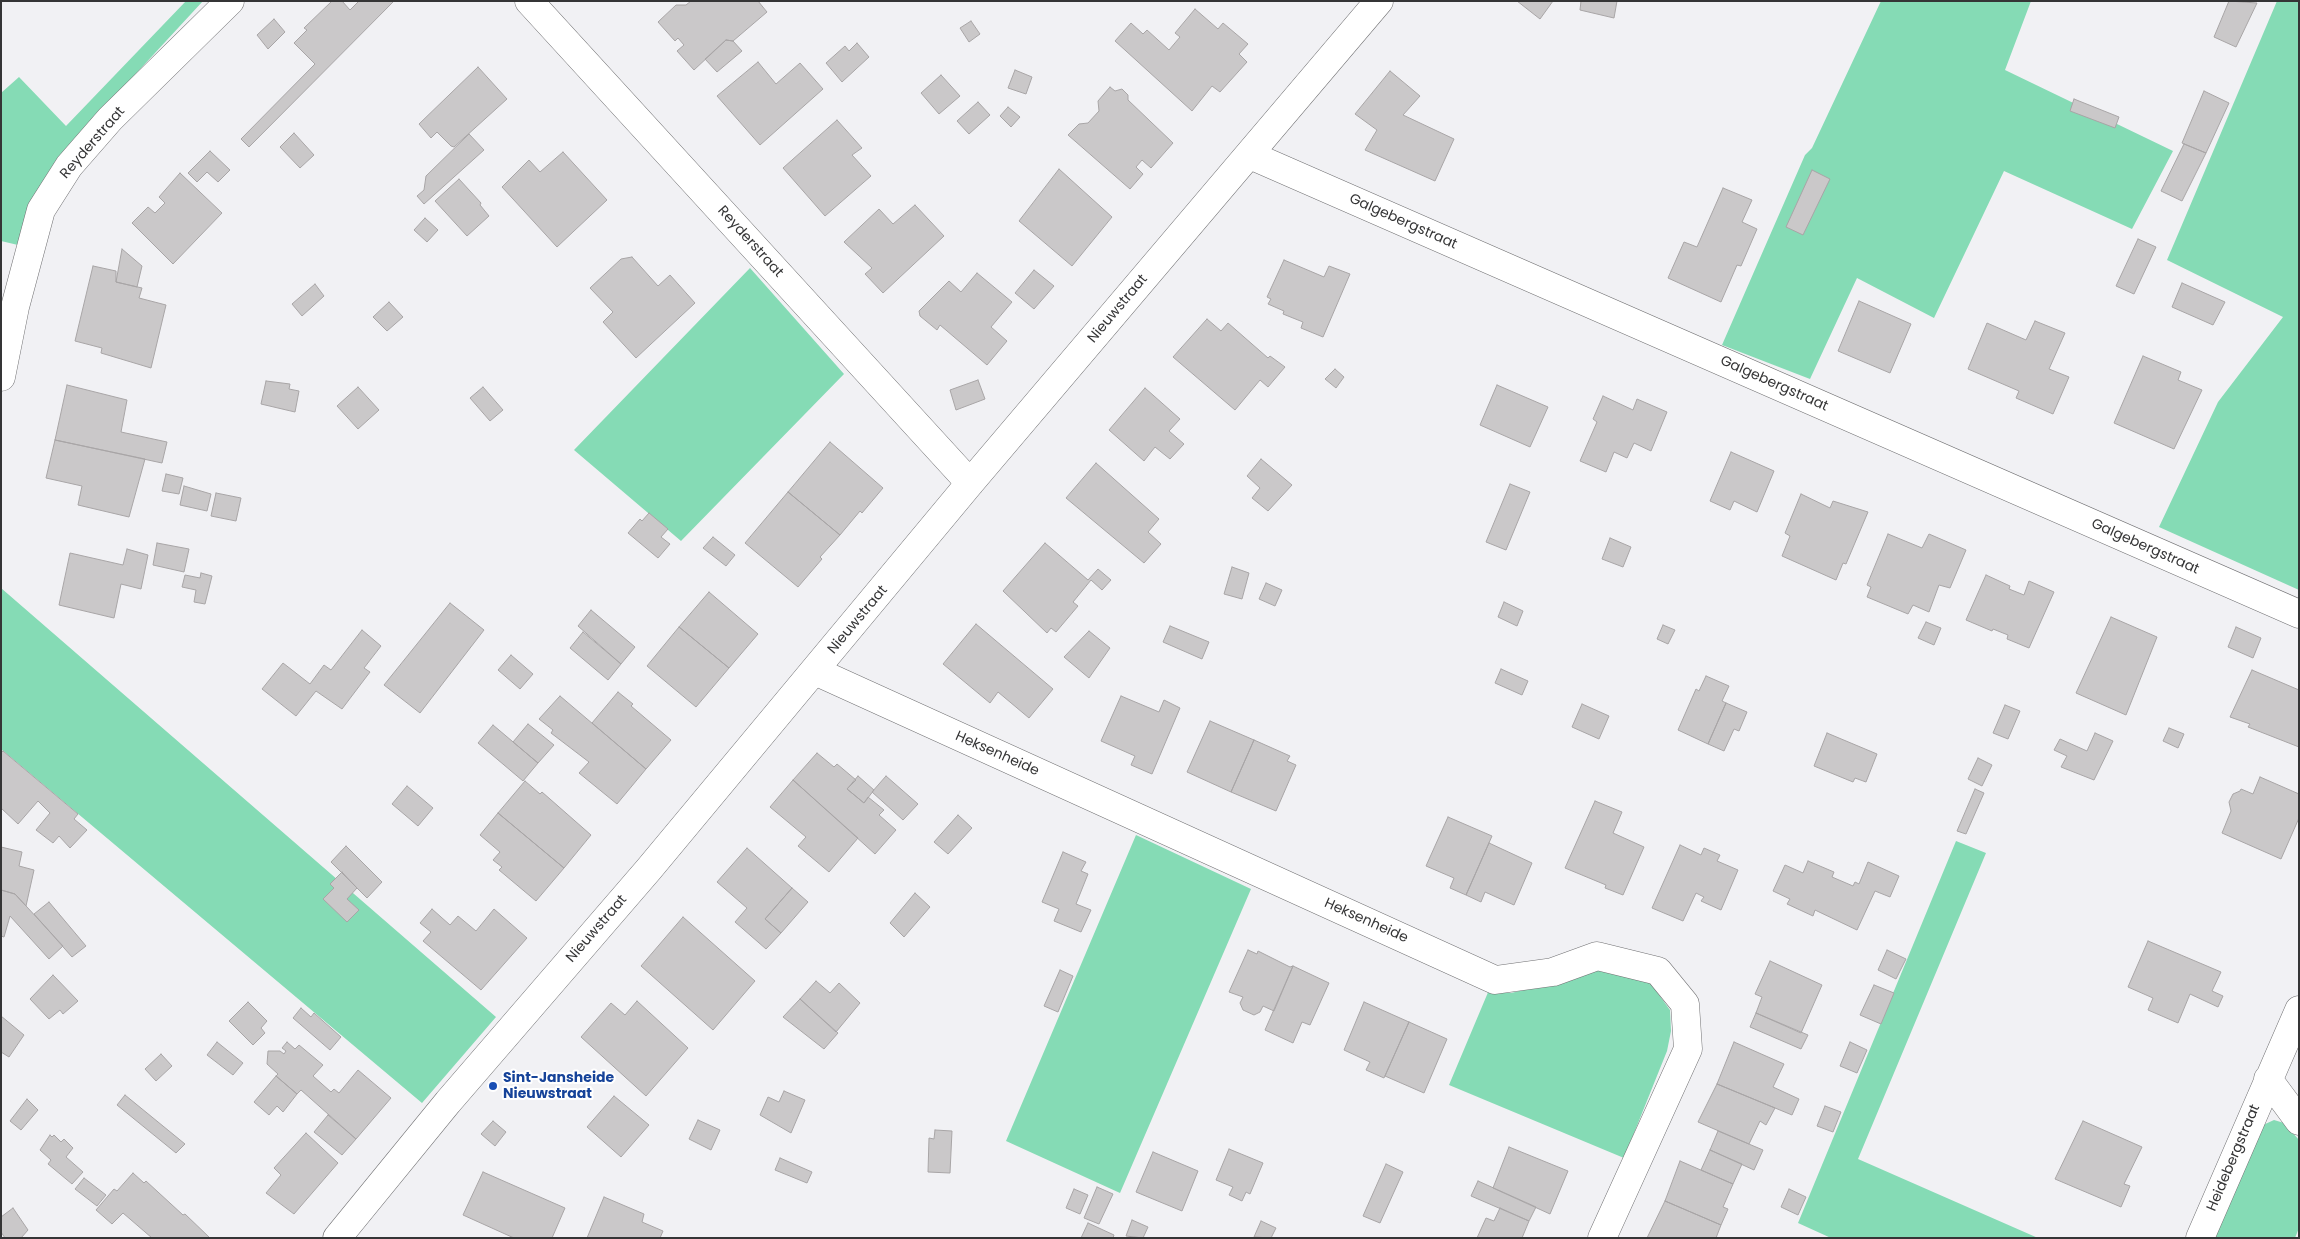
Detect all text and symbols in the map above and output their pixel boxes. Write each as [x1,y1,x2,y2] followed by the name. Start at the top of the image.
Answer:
[57,103,129,183] street label: Reyderstraat
[1346,191,1460,253] street label: Galgebergstraat
[714,203,786,281] street label: Reyderstraat
[1085,271,1151,347] street label: Nieuwstraat
[1717,353,1831,415] street label: Galgebergstraat
[2088,516,2202,578] street label: Galgebergstraat
[825,582,891,658] street label: Nieuwstraat
[953,728,1041,780] street label: Heksenheide
[563,892,631,966] street label: Nieuwstraat
[1322,895,1410,947] street label: Heksenheide
[503,1070,614,1102] place label: Sint-Jansheide Nieuwstraat
[487,1080,499,1092] marker: Sint-Jansheide Nieuwstraat
[2204,1102,2264,1214] street label: Heidebergstraat

